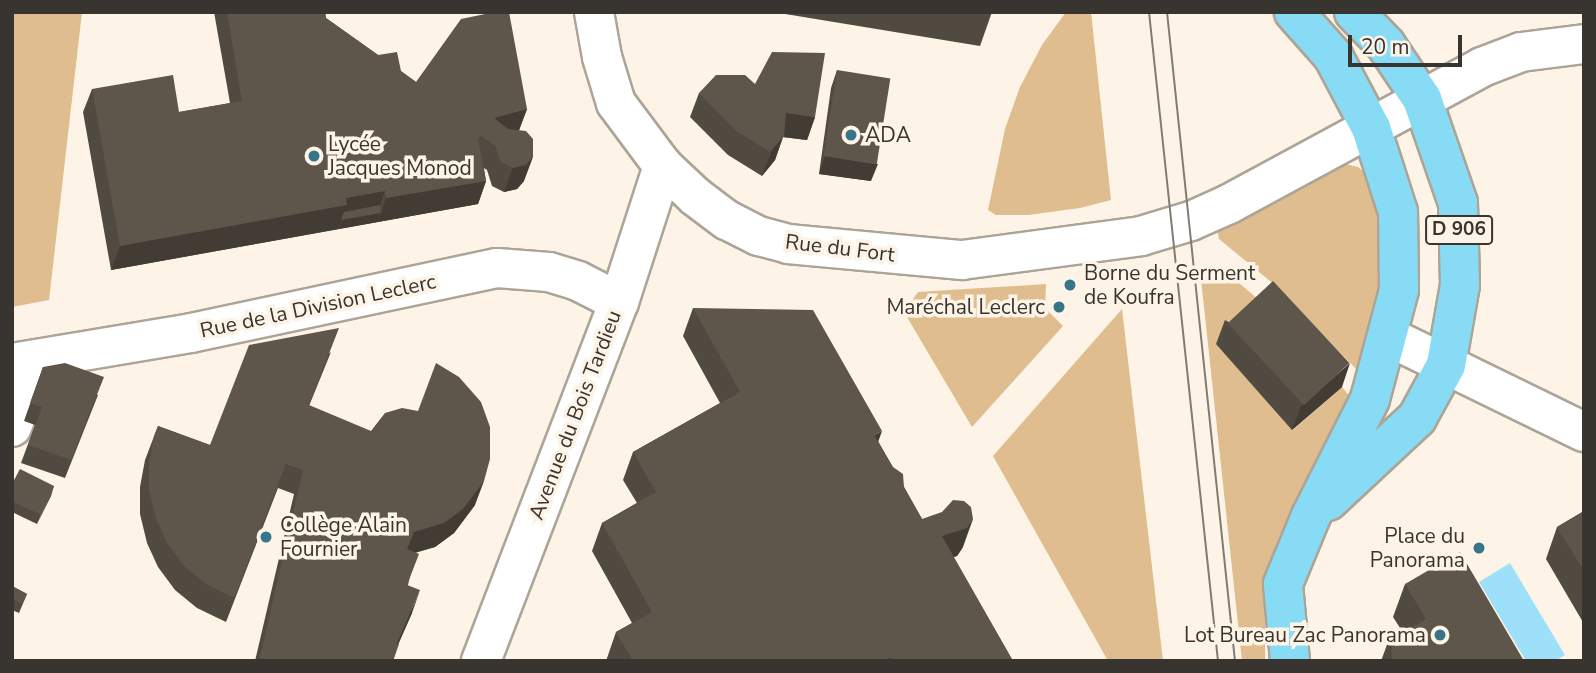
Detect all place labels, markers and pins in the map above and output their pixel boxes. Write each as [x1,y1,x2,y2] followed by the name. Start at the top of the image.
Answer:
[865,122,911,148] place label: ADA
[843,127,859,143] marker: ADA
[328,131,472,181] place label: Lycée Jacques Monod
[306,148,322,164] marker: Lycée Jacques Monod
[1084,260,1255,310] place label: Borne du Serment de Koufra
[1062,277,1078,293] marker: Borne du Serment de Koufra
[886,294,1045,320] place label: Maréchal Leclerc
[1051,299,1067,315] marker: Maréchal Leclerc
[280,512,407,562] place label: Collège Alain Fournier
[1370,523,1465,573] place label: Place du Panorama
[258,529,274,545] marker: Collège Alain Fournier
[1471,540,1487,556] marker: Place du Panorama
[1184,622,1426,648] place label: Lot Bureau Zac Panorama
[1432,627,1448,643] marker: Lot Bureau Zac Panorama

